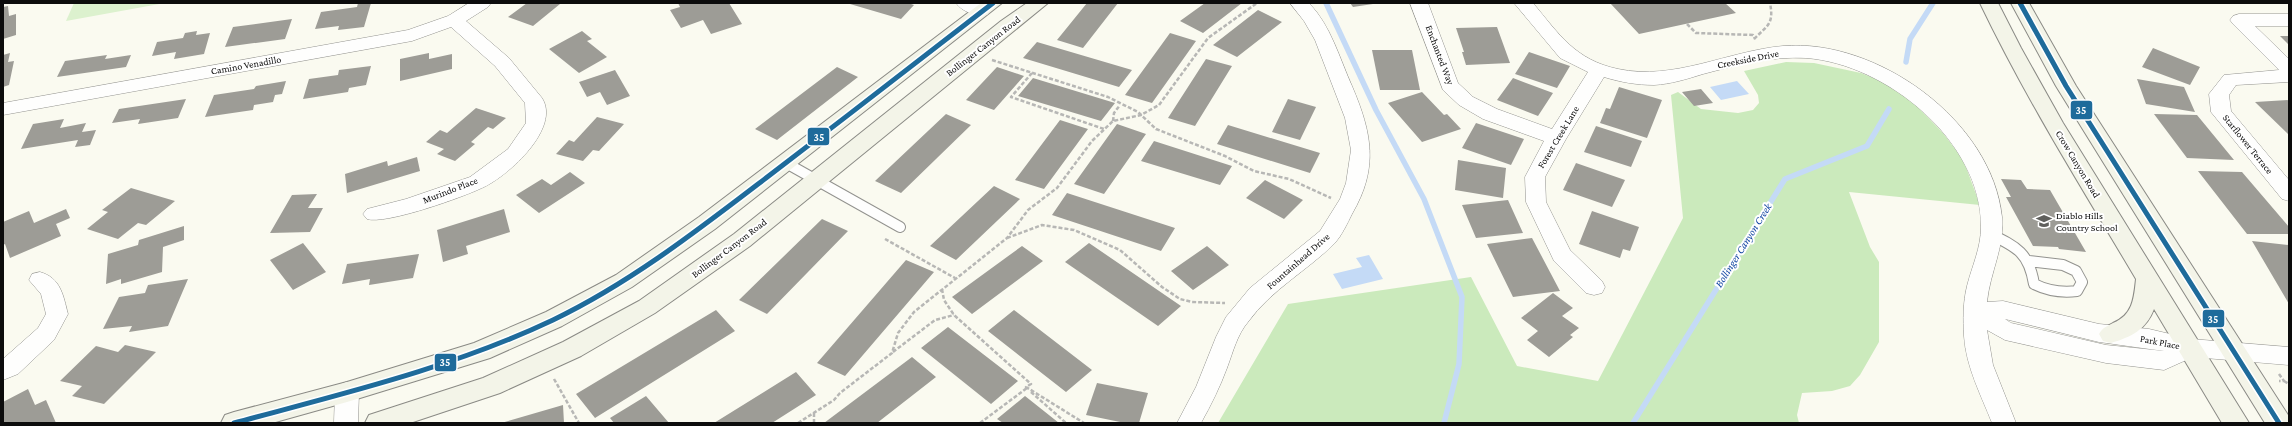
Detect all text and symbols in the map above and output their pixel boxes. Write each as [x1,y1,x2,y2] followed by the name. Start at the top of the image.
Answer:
[944,13,1023,78] street label: Bollinger Canyon Road
[1424,24,1457,87] street label: Enchanted Way
[1716,48,1780,70] street label: Creekside Drive
[210,53,282,77] street label: Camino Venadillo
[2070,100,2093,120] line badge: 35
[1535,103,1581,170] street label: Forest Creek Lane
[2076,104,2086,116] text: 35
[2221,112,2276,176] street label: Starflower Terrace
[807,127,830,146] line badge: 35
[2054,128,2103,200] street label: Crow Canyon Road
[814,131,824,143] text: 35
[421,174,480,206] street label: Murindo Place
[1712,200,1775,290] water label: Bollinger Canyon Creek
[2056,210,2118,233] place label: Diablo Hills Country School
[2035,212,2053,230] school or university icon: Diablo Hills Country School
[689,216,769,280] street label: Bollinger Canyon Road
[1264,230,1332,291] street label: Fountainhead Drive
[2202,309,2225,328] line badge: 35
[2208,313,2218,325] text: 35
[2139,333,2181,351] street label: Park Place
[434,353,457,372] line badge: 35
[440,356,450,368] text: 35

